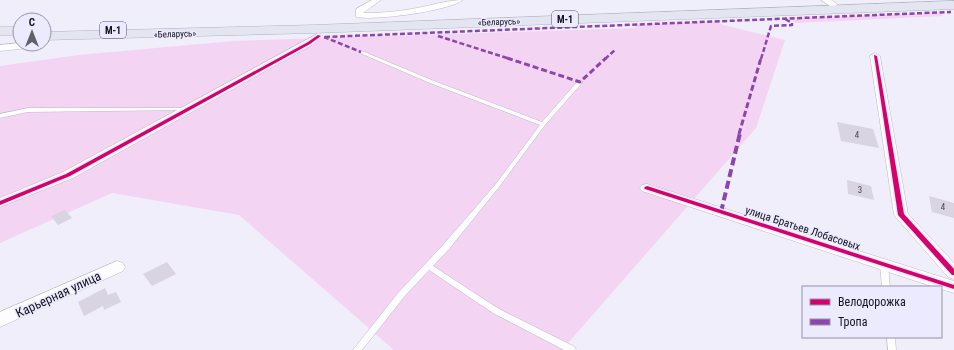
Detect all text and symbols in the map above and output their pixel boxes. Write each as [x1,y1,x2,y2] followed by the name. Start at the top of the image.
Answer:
[552,11,578,27] road number: М-1
[12,12,52,52] north arrow
[29,16,35,29] text: С
[478,16,520,28] street label: «Беларусь»
[100,22,126,38] road number: М-1
[154,28,196,40] street label: «Беларусь»
[855,130,860,140] house number: 4
[858,185,862,195] house number: 3
[941,202,946,212] house number: 4
[744,204,862,253] street label: улица Братьев Лобасовых
[13,268,103,321] street label: Карьерная улица
[802,286,942,338] legend
[838,295,906,309] text: Велодорожка
[838,315,868,329] text: Тропа

